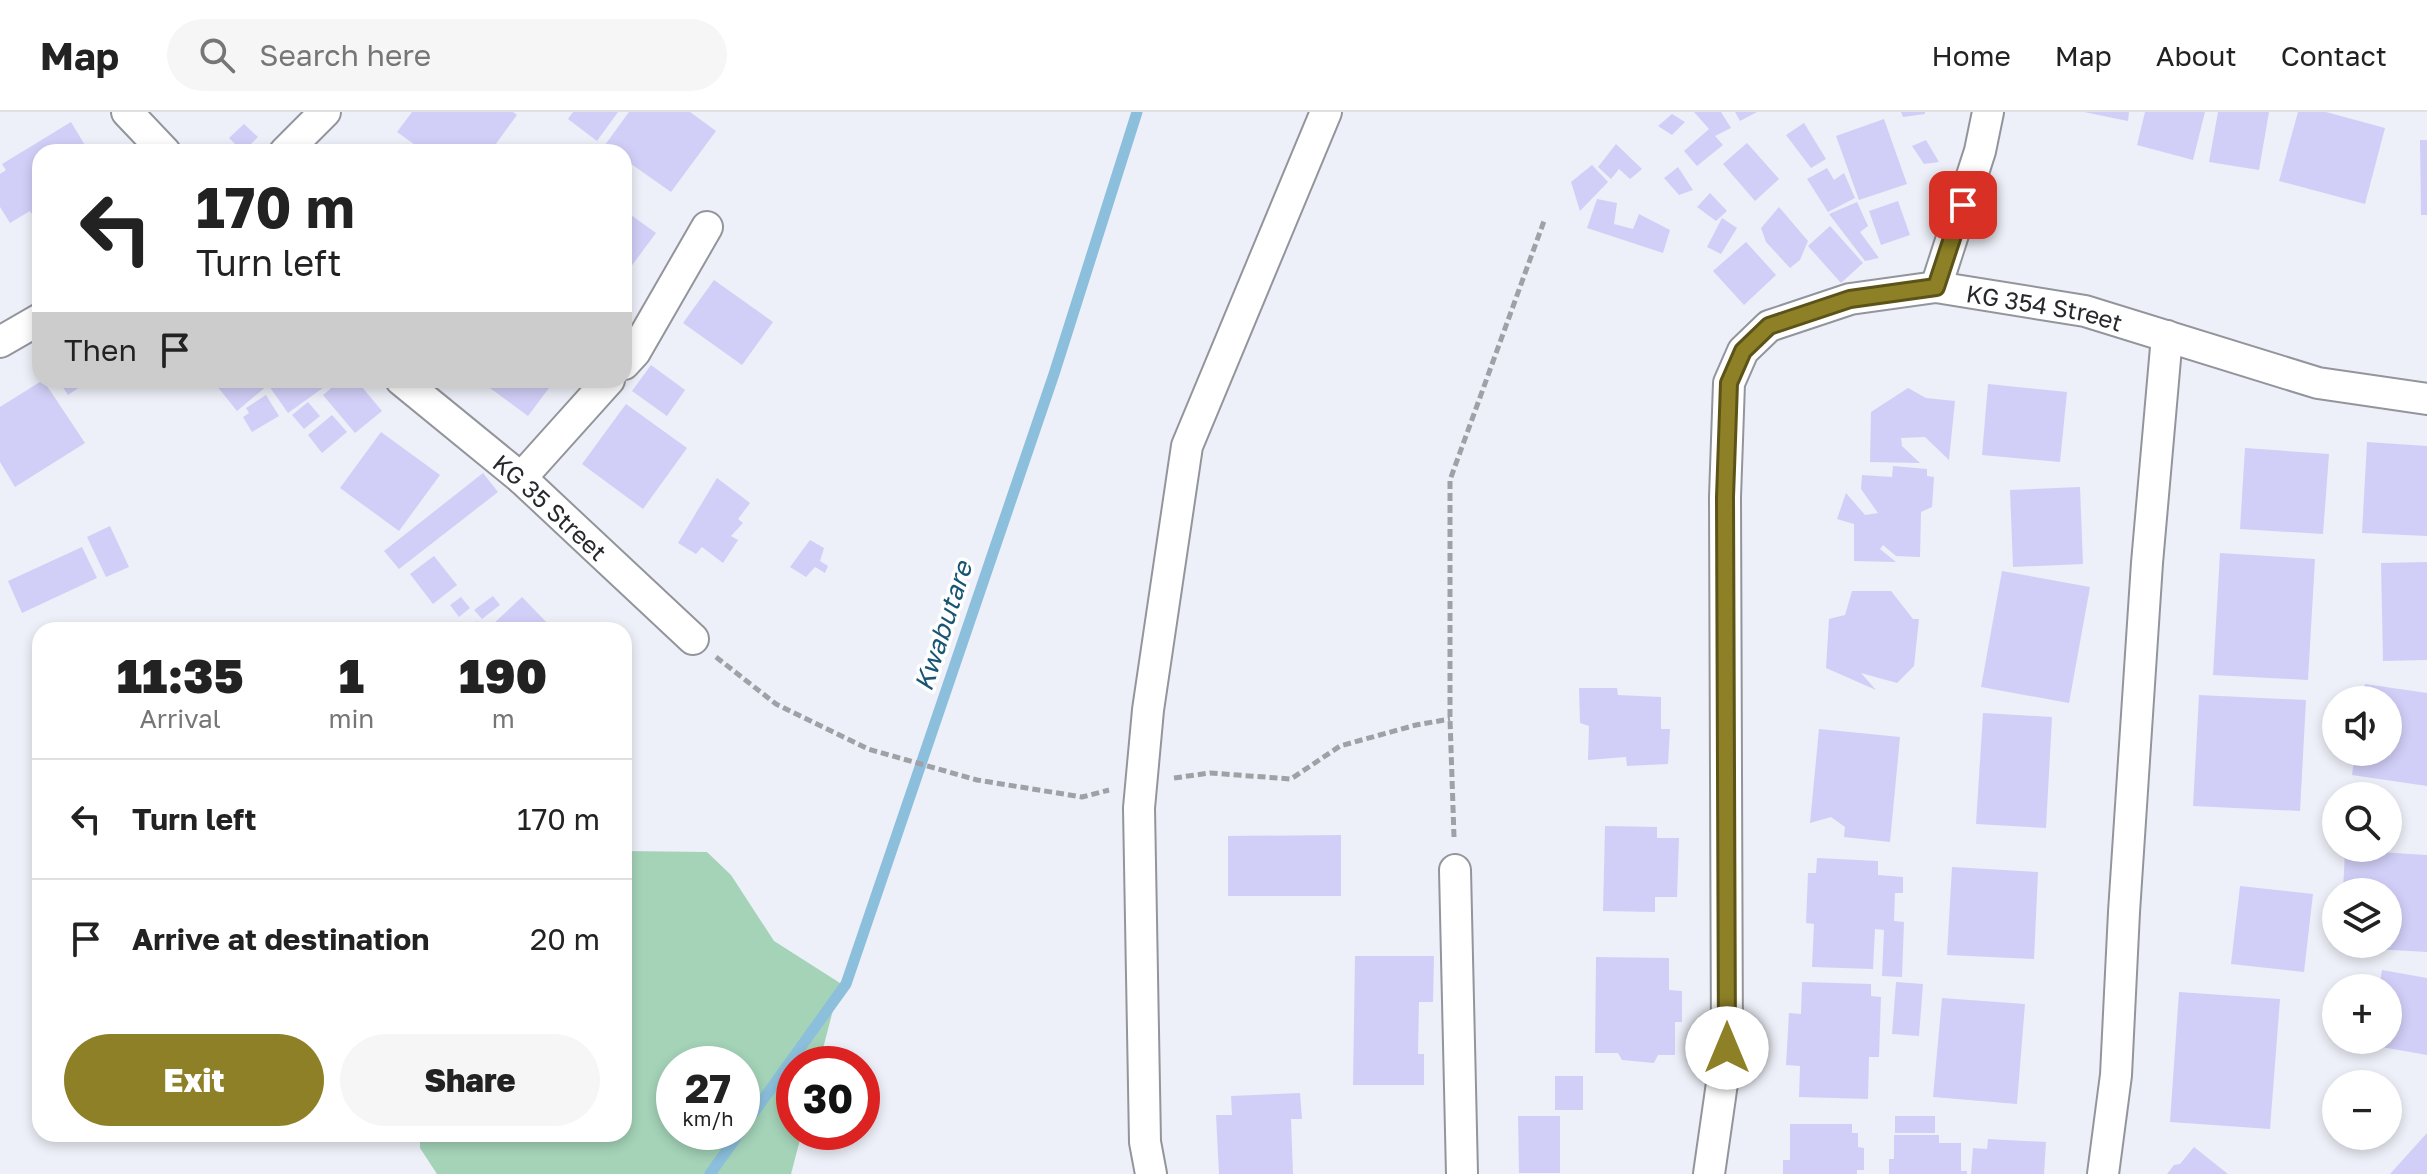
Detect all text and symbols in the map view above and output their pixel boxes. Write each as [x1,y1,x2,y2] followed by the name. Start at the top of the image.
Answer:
[167,19,727,91] search box
[40,33,119,78] text: Map
[195,33,239,77] icon: search
[259,37,431,73] text: Search here
[1932,39,2011,72] text: Home
[2055,39,2112,72] text: Map
[2156,39,2237,72] text: About
[2281,39,2387,72] text: Contact
[1929,171,1997,239] pin
[196,173,355,240] text: 170 m
[64,176,168,280] icon: left
[1941,183,1985,227] icon: arrive
[196,241,342,284] text: Turn left
[1964,278,2126,336] street label: KG 354 Street
[153,328,197,372] icon: arrive
[64,332,137,368] text: Then
[488,447,613,566] street label: KG 35 Street
[908,556,979,695] water label: Kwabutare
[117,646,244,704] text: 11:35
[339,646,364,704] text: 1
[459,646,547,704] text: 190
[2322,686,2402,1150] map controls
[2322,686,2402,766] button: sound
[139,703,221,734] text: Arrival
[328,703,374,734] text: min
[492,703,515,734] text: m
[2322,782,2402,862] button: search
[64,797,108,841] icon: left
[132,801,257,837] text: Turn left
[517,801,600,837] text: 170 m
[2322,878,2402,958] button: layers
[64,917,108,961] icon: arrive
[132,921,429,957] text: Arrive at destination
[530,921,600,957] text: 20 m
[2322,974,2402,1054] button: +
[1685,1006,1769,1090] position arrow
[64,1034,324,1126] button: Exit
[340,1034,600,1126] button: Share
[776,1046,880,1150] speed limit sign: 30
[685,1064,731,1112] text: 27
[2322,1070,2402,1150] button: −
[683,1106,733,1130] text: km/h

